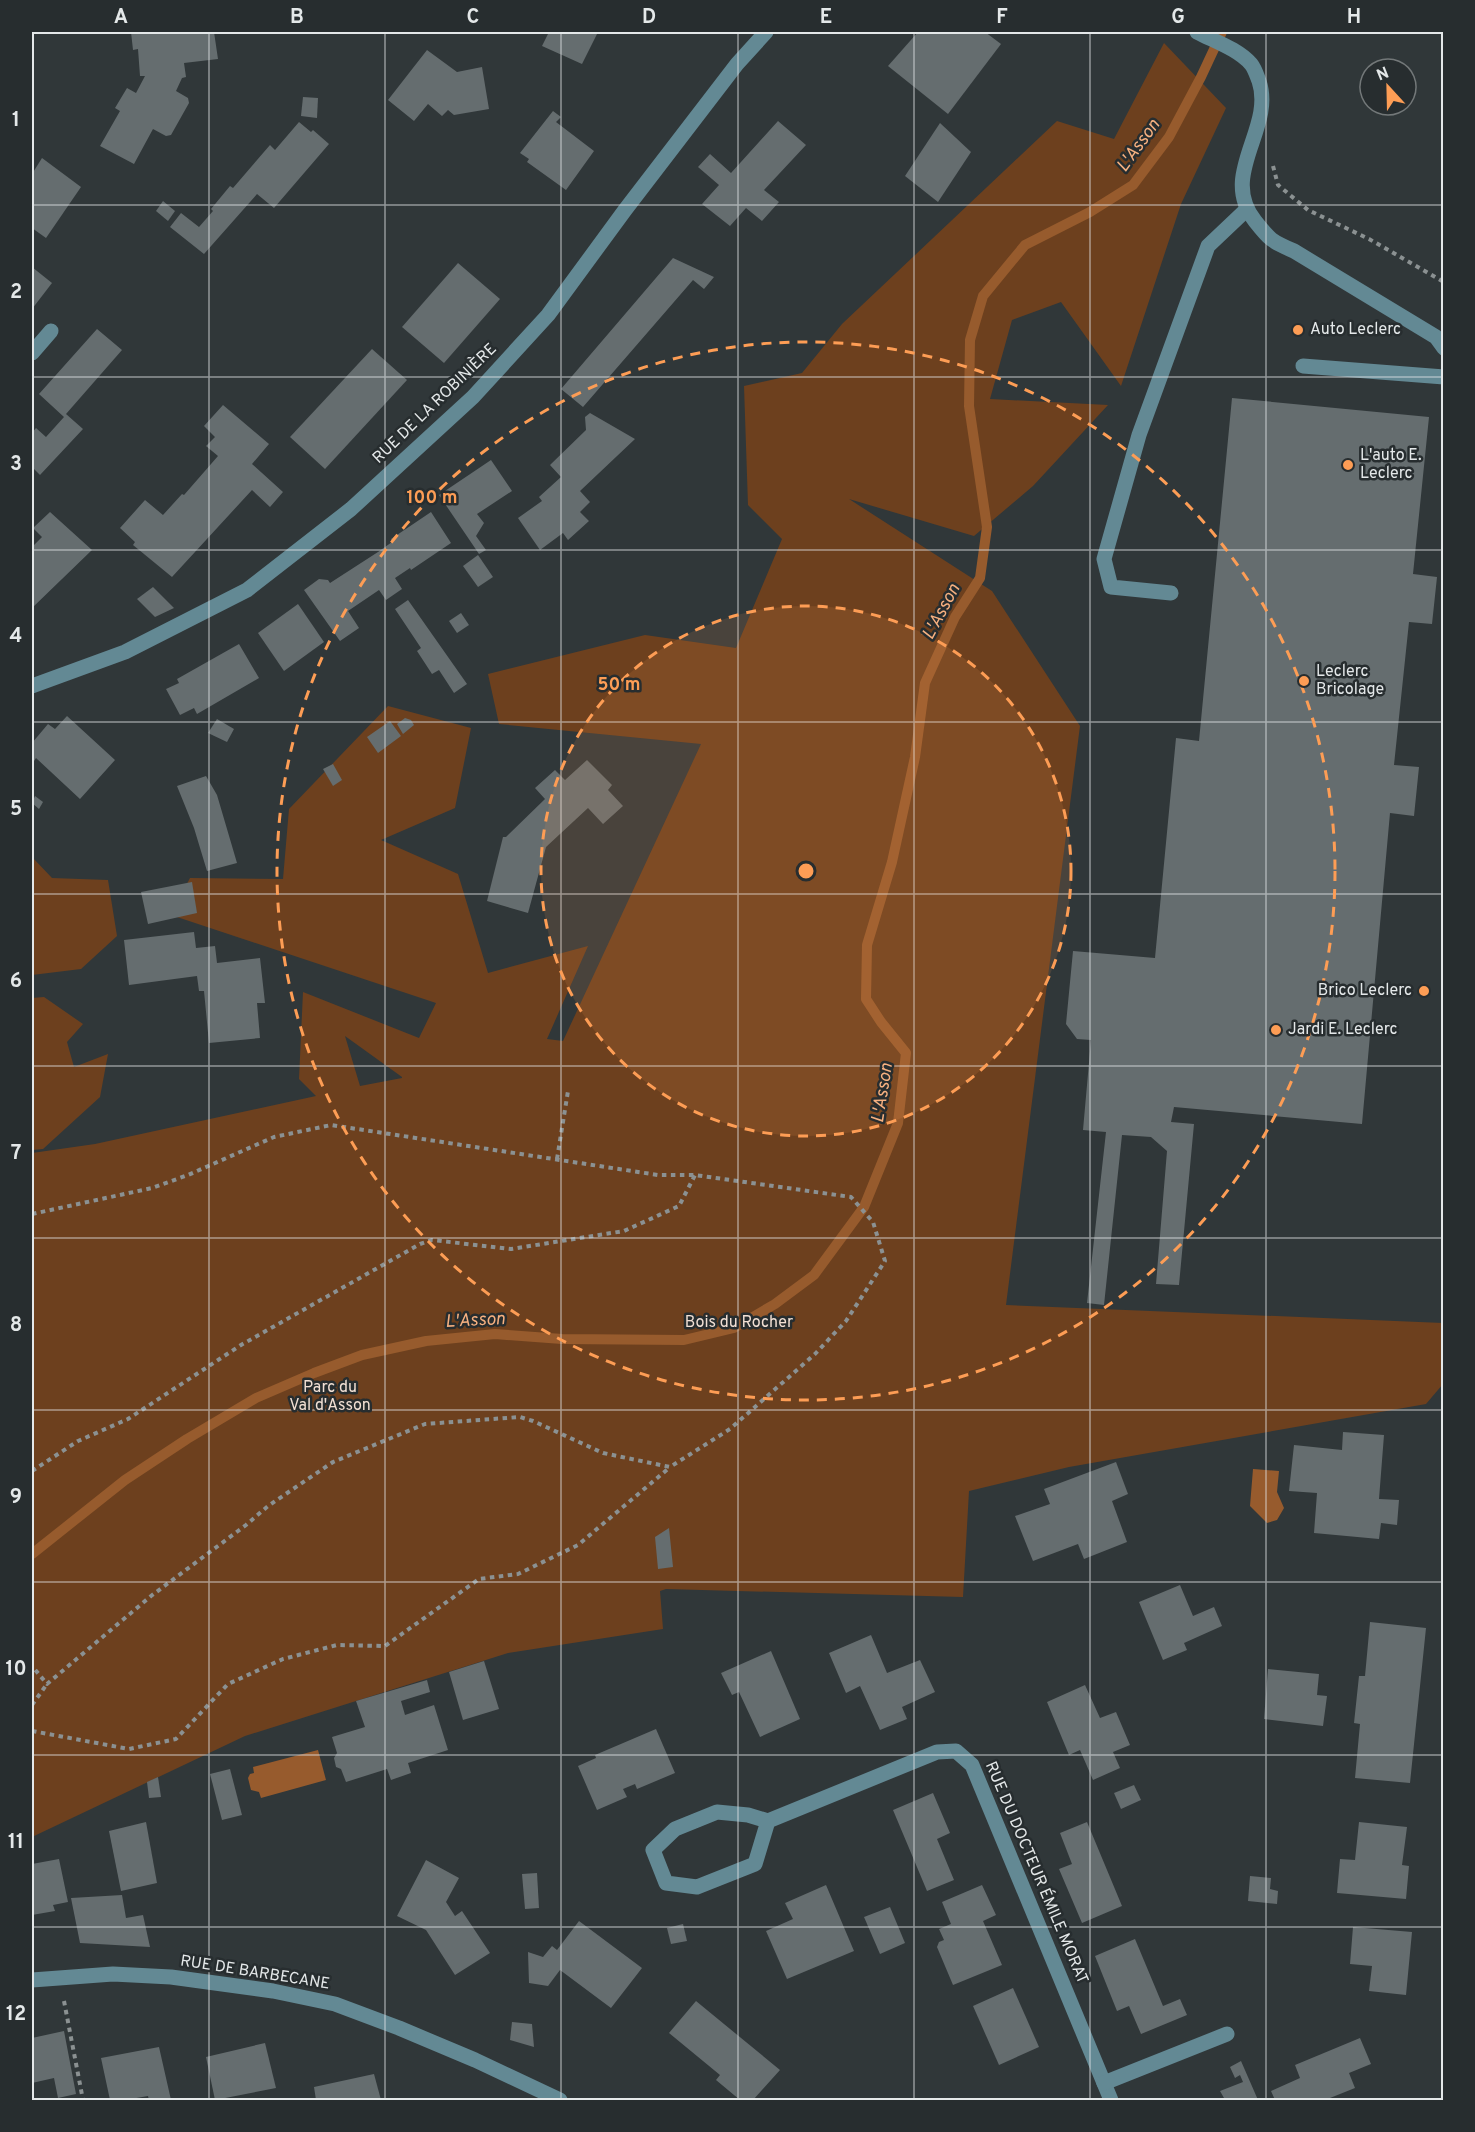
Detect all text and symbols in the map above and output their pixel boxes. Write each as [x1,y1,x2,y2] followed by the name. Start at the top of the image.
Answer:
[114,5,128,31] text: A
[290,5,304,31] text: B
[467,5,479,31] text: C
[642,5,656,31] text: D
[820,5,832,31] text: E
[996,5,1008,31] text: F
[1171,5,1185,31] text: G
[1347,5,1361,31] text: H
[1358,57,1418,117] north arrow
[1374,64,1392,86] text: N
[12,108,20,134] text: 1
[1112,115,1166,177] water label: L'Asson
[10,280,22,306] text: 2
[1310,320,1401,340] place label: Auto Leclerc
[1291,323,1305,337] marker: Auto Leclerc
[367,338,501,468] street label: RUE DE LA ROBINIÈRE
[1360,446,1422,484] place label: L'auto E. Leclerc
[10,452,22,478] text: 3
[1341,458,1355,472] marker: L'auto E. Leclerc
[406,487,458,510] text: 100 m
[918,580,966,644] water label: L'Asson
[10,624,22,650] text: 4
[1316,662,1384,700] place label: Leclerc Bricolage
[597,674,641,697] text: 50 m
[1297,674,1311,688] marker: Leclerc Bricolage
[10,797,22,823] text: 5
[796,861,816,881] centre of rings
[10,969,22,995] text: 6
[1318,981,1412,1001] place label: Brico Leclerc
[1417,984,1431,998] marker: Brico Leclerc
[1288,1020,1398,1040] place label: Jardi E. Leclerc
[1269,1023,1283,1037] marker: Jardi E. Leclerc
[867,1061,899,1125] water label: L'Asson
[11,1141,21,1167] text: 7
[444,1308,506,1334] water label: L'Asson
[10,1313,22,1339] text: 8
[685,1313,793,1333] park label: Bois du Rocher
[289,1378,371,1416] park label: Parc du Val d'Asson
[10,1485,22,1511] text: 9
[5,1657,27,1683] text: 10
[980,1758,1094,1987] street label: RUE DU DOCTEUR ÉMILE MORAT
[8,1830,24,1856] text: 11
[179,1951,331,1995] street label: RUE DE BARBECANE
[6,2002,26,2028] text: 12

